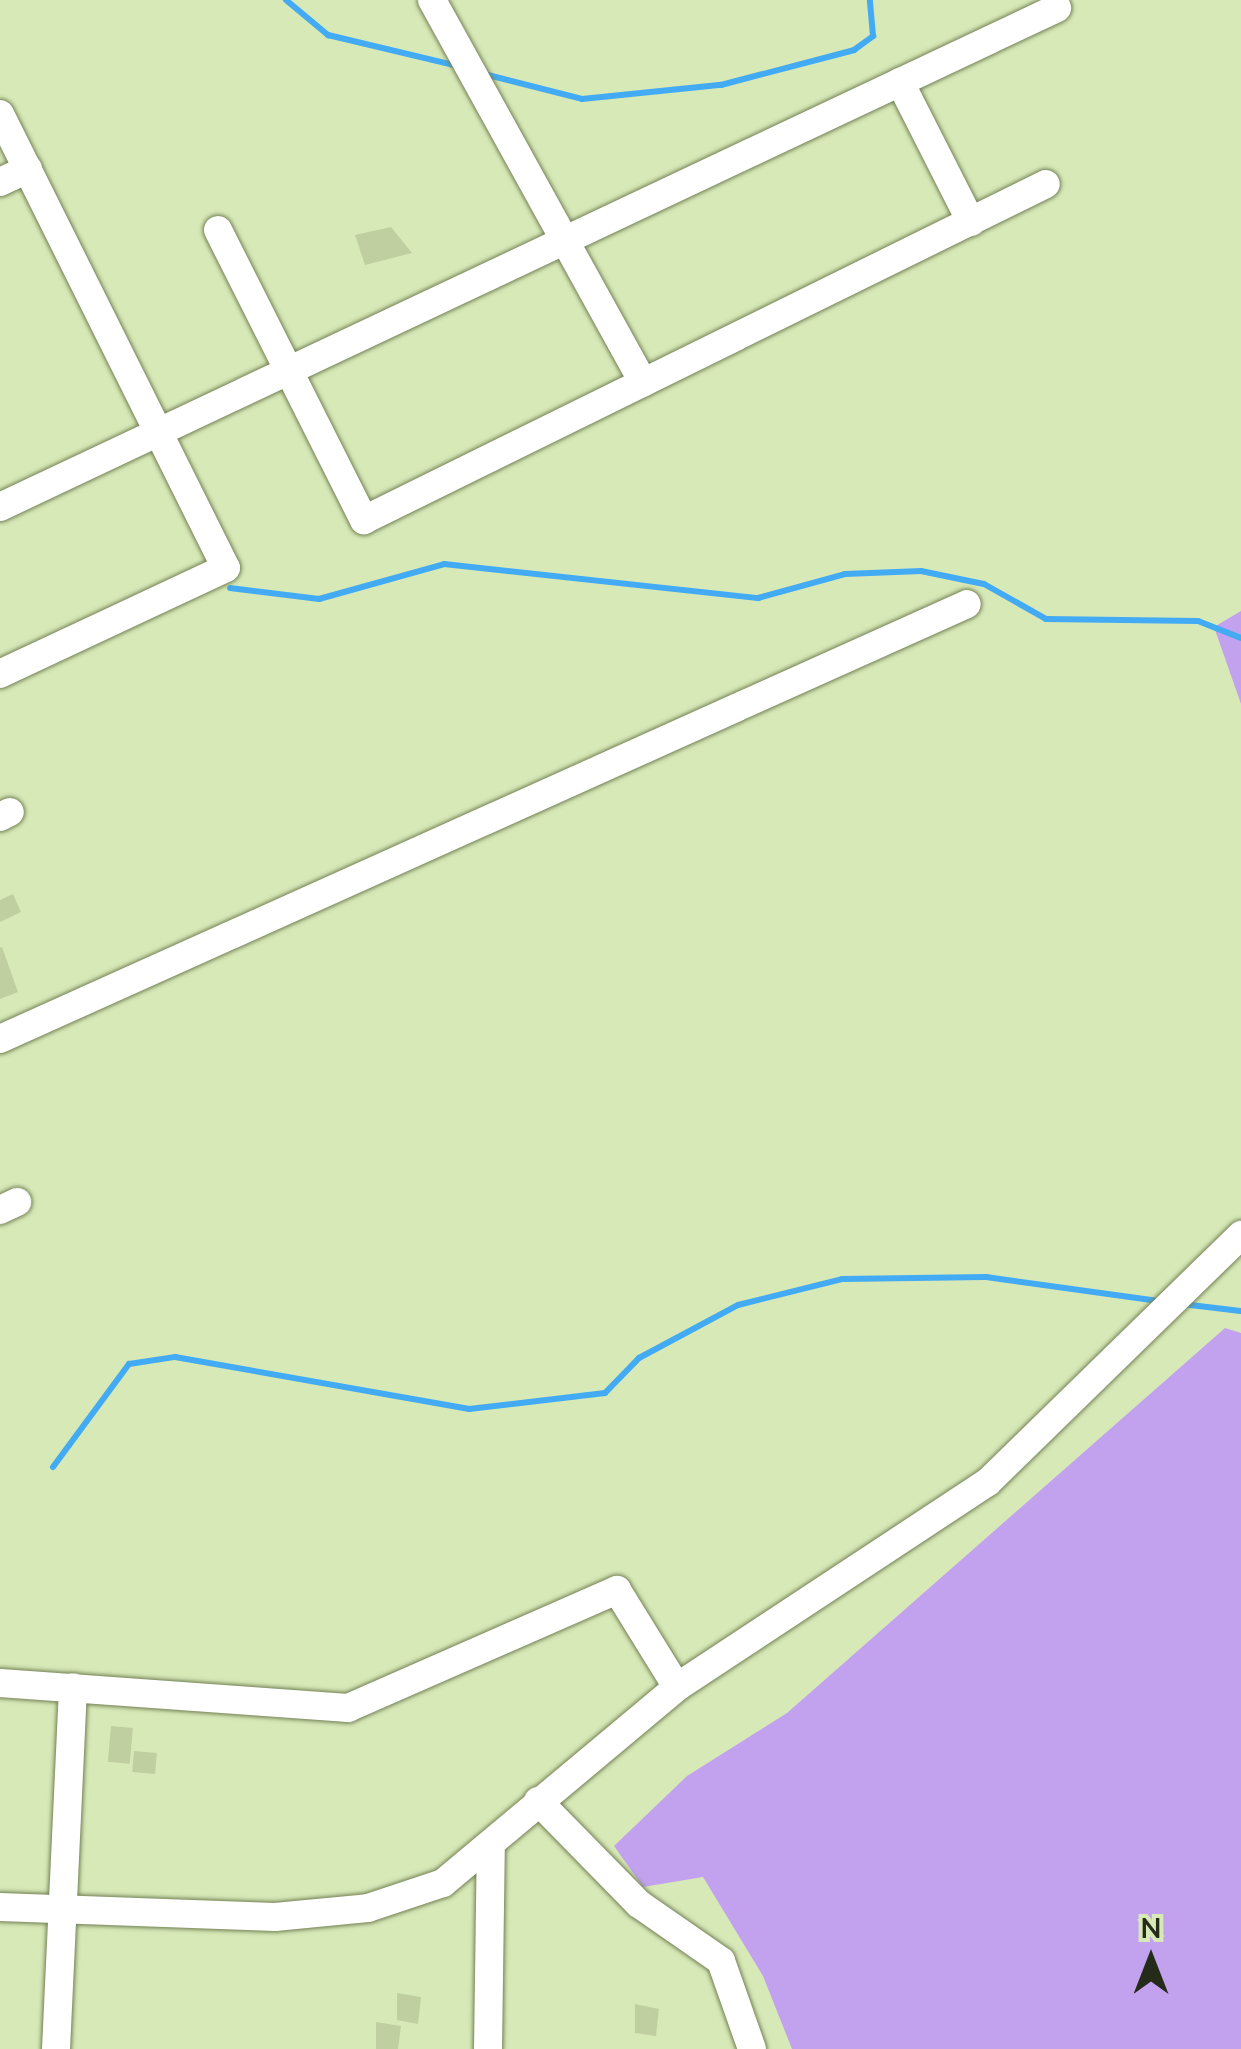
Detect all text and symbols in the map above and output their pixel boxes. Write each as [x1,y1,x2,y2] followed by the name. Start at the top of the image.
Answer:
[1101,1909,1201,2009] north arrow
[1141,1910,1161,1948] text: N

